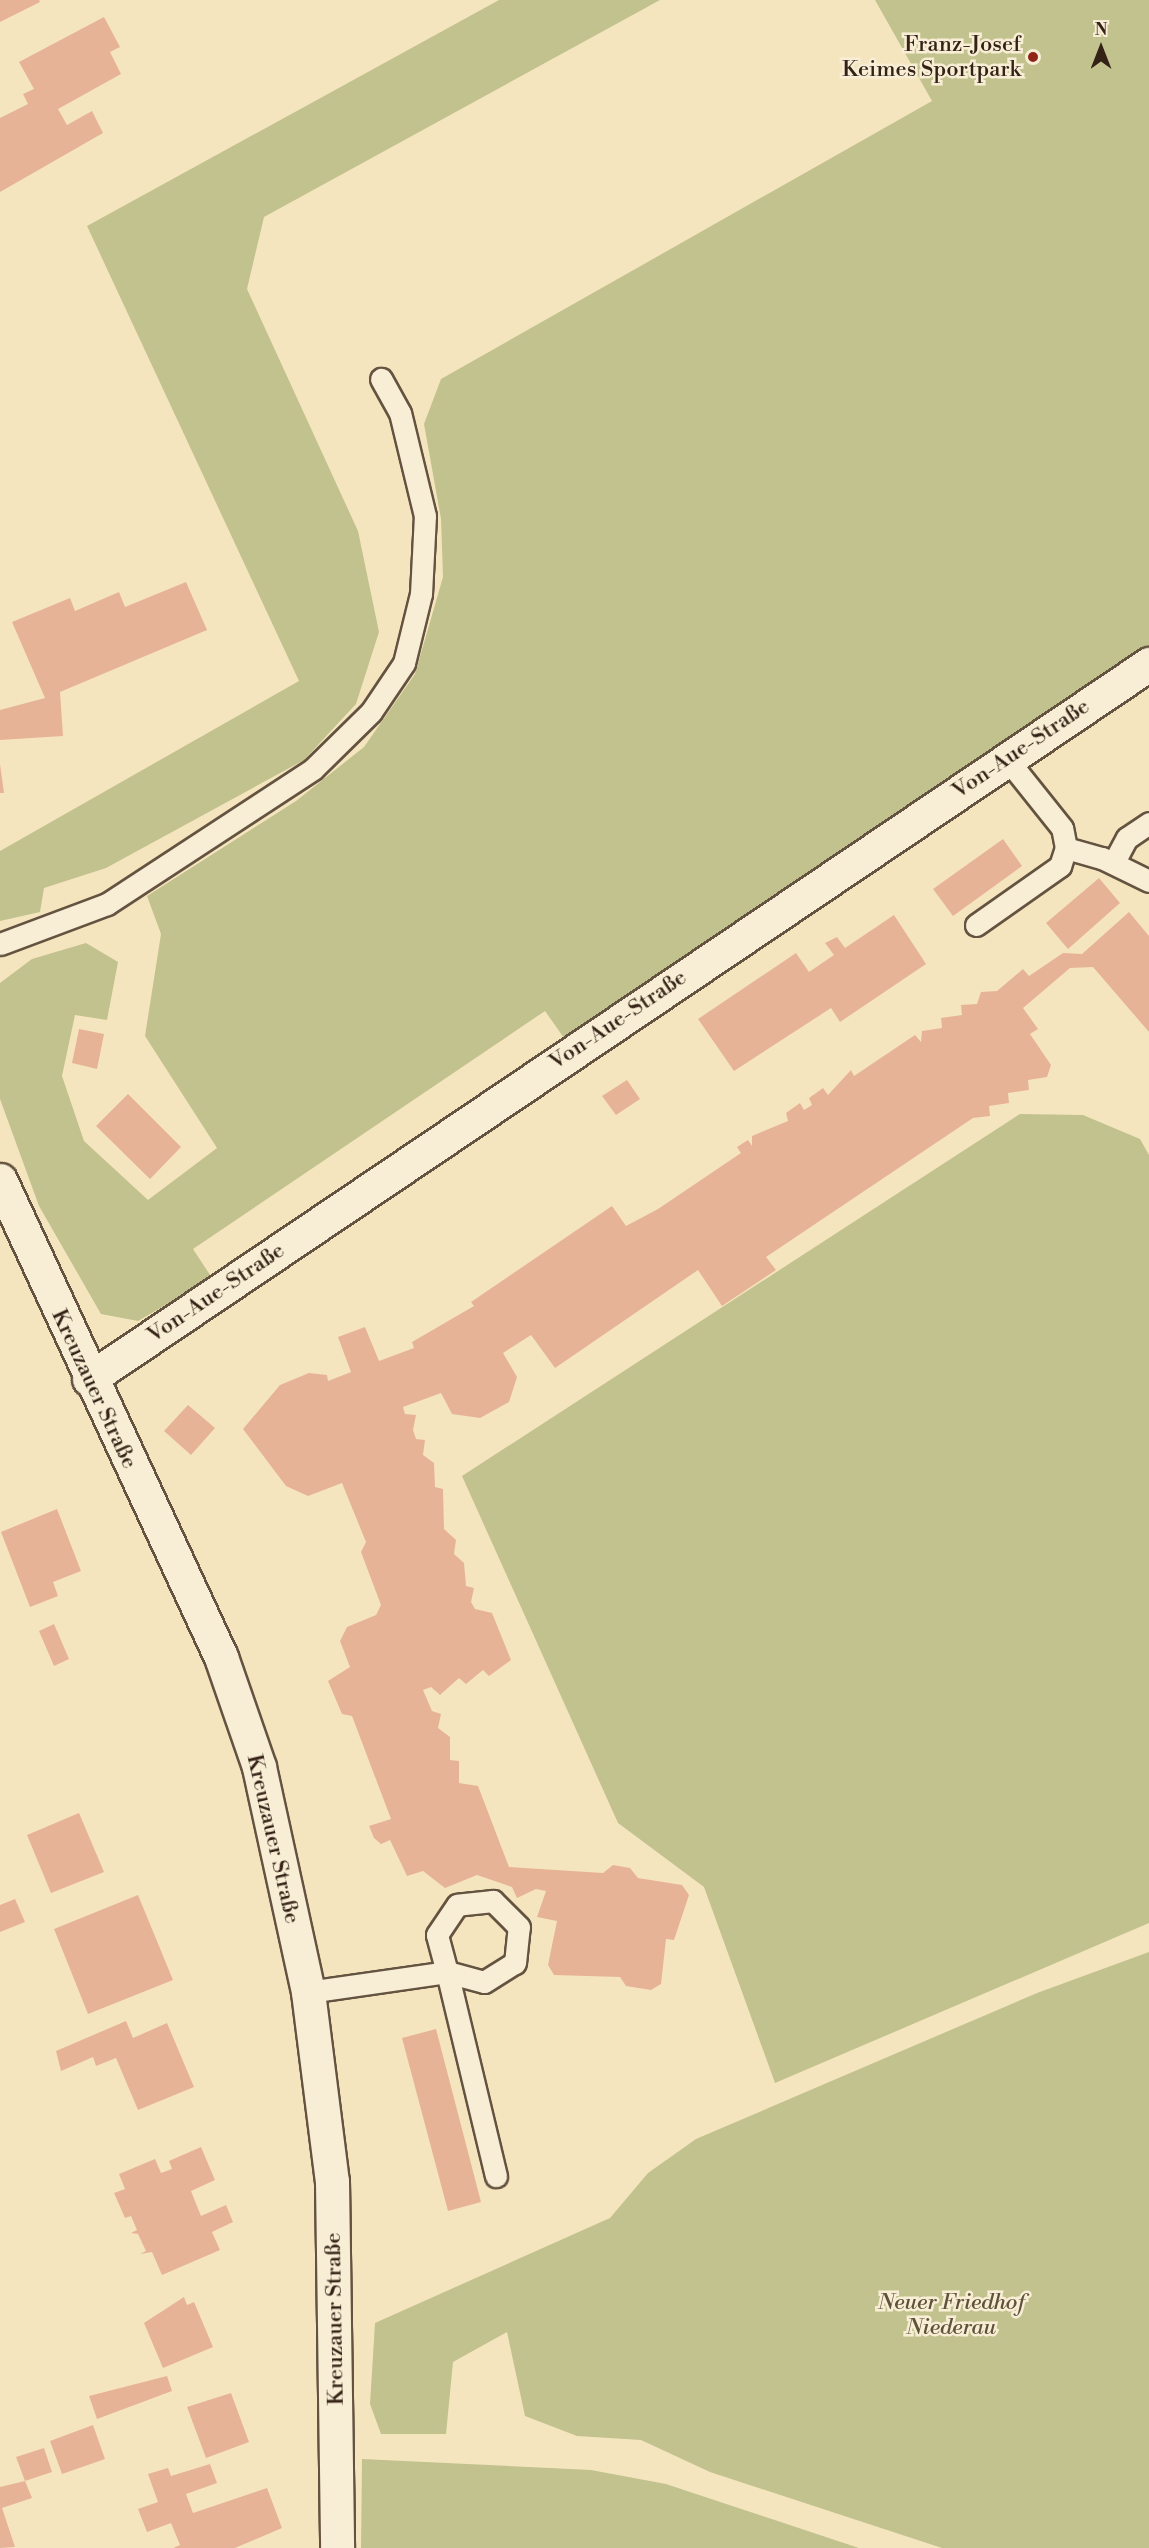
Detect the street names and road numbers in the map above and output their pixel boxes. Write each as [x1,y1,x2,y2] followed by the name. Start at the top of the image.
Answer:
[947,693,1095,805] street label: Von-Aue-Straße
[544,964,692,1076] street label: Von-Aue-Straße
[142,1237,290,1349] street label: Von-Aue-Straße
[46,1305,142,1473] street label: Kreuzauer Straße
[241,1752,305,1926] street label: Kreuzauer Straße
[320,2232,350,2406] street label: Kreuzauer Straße

